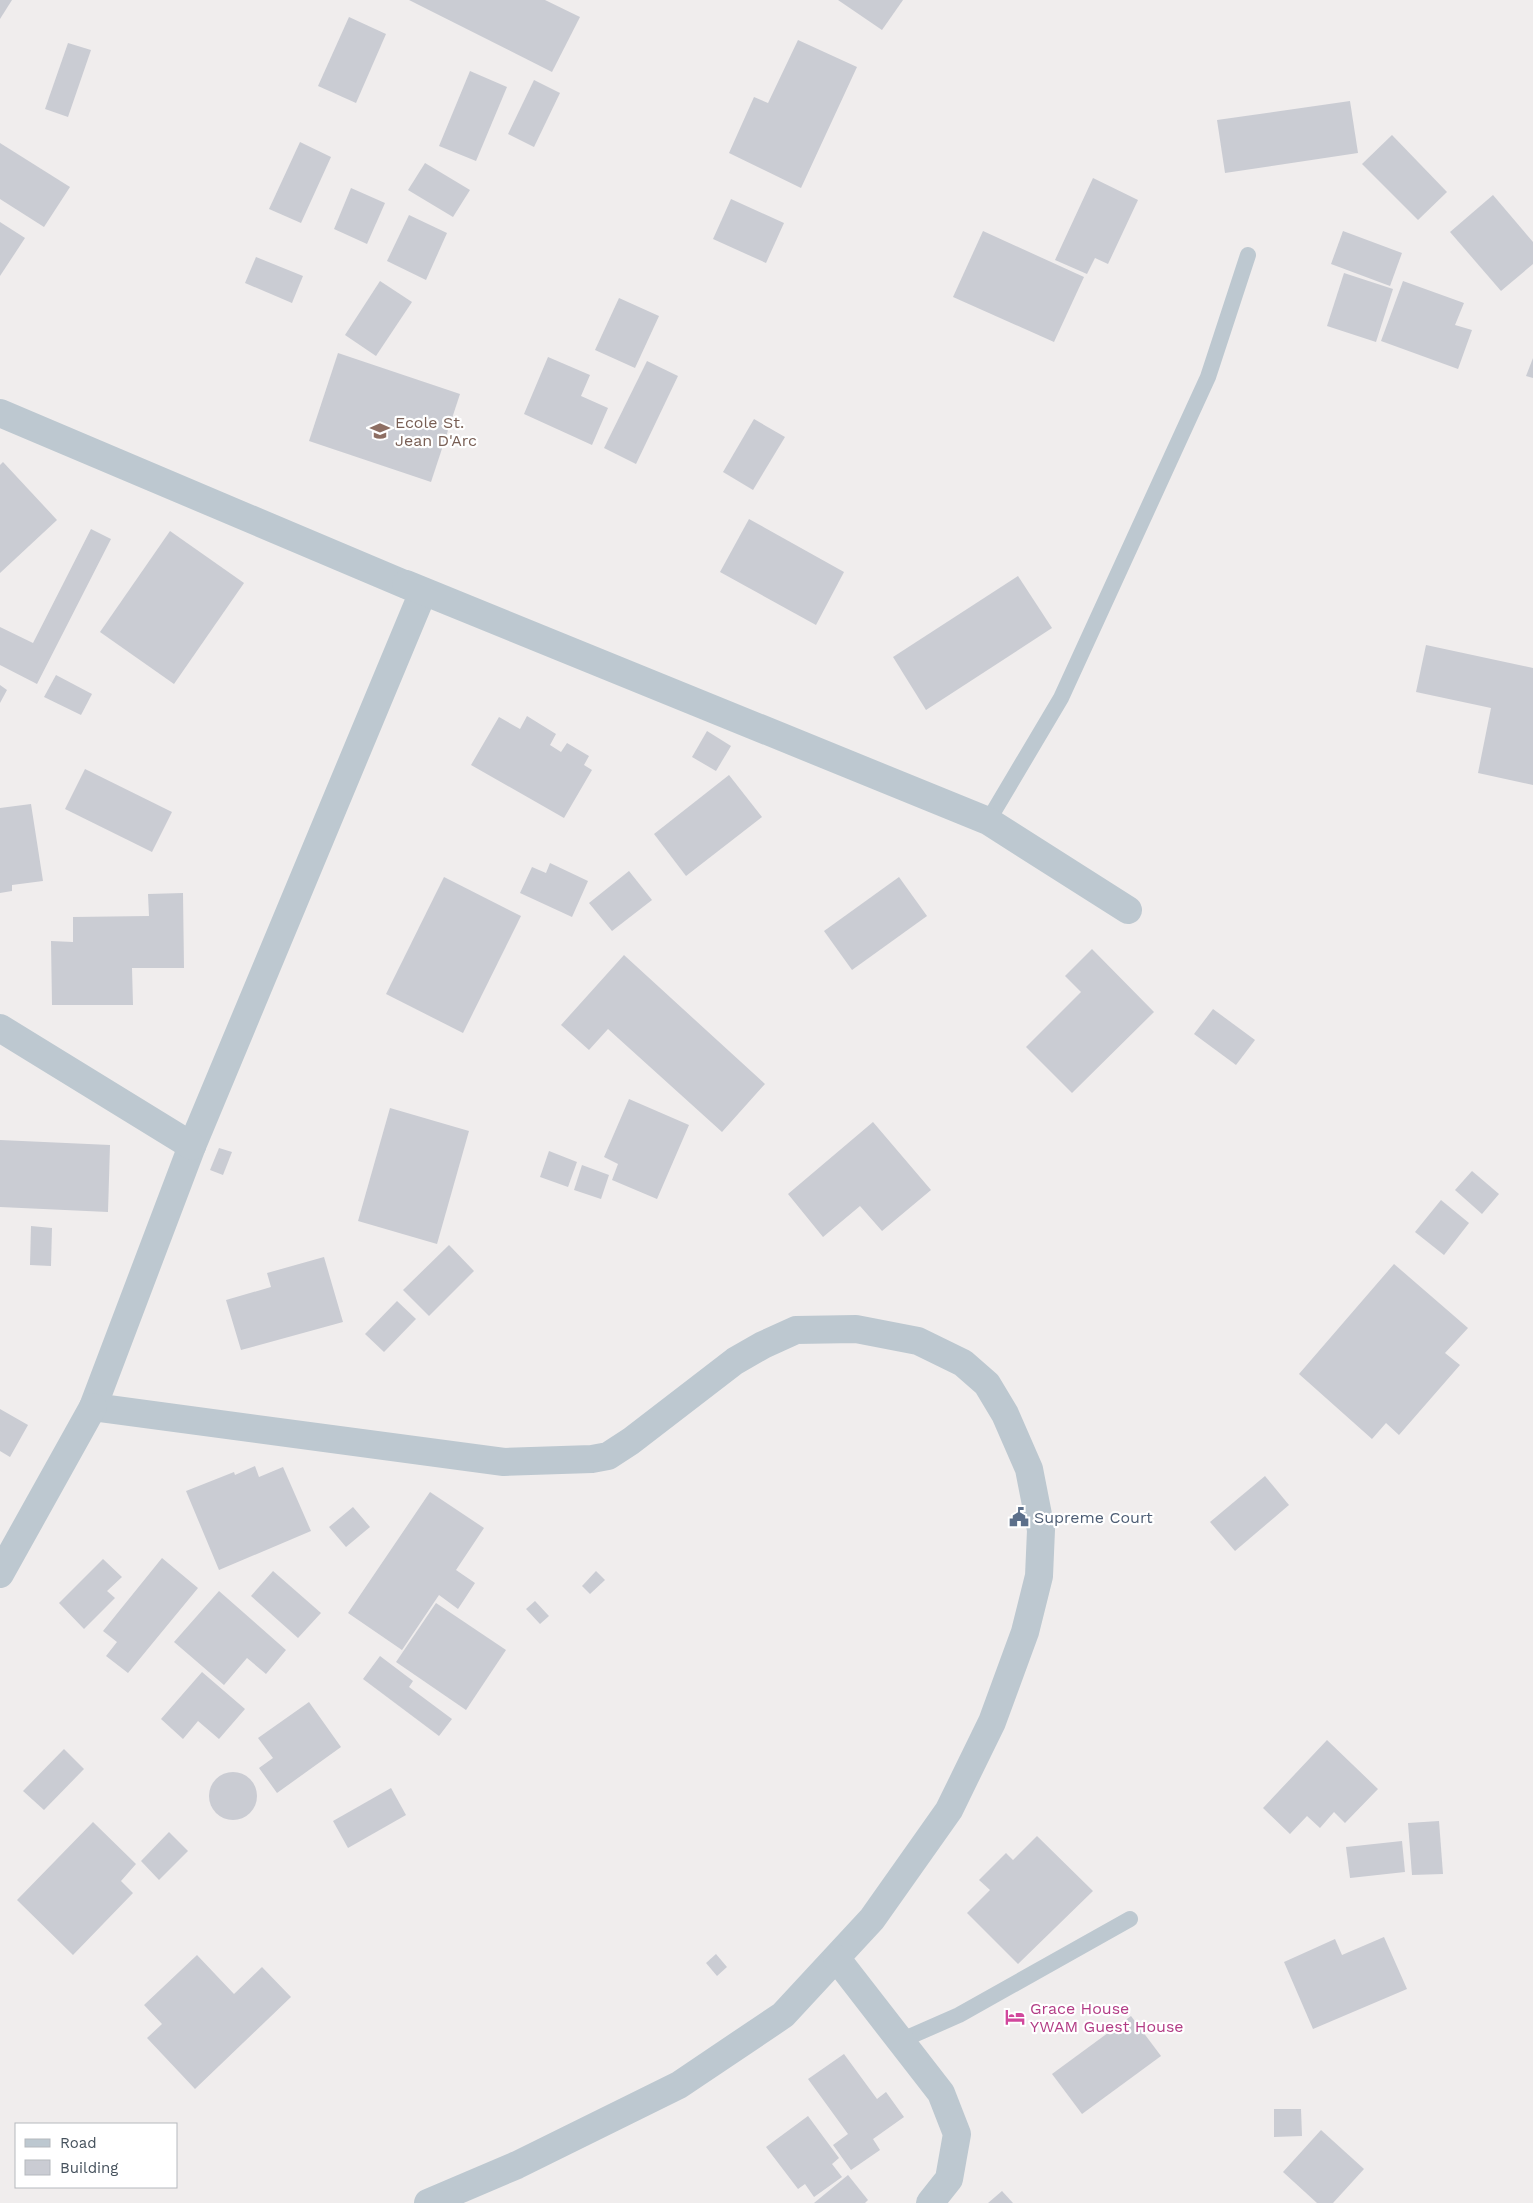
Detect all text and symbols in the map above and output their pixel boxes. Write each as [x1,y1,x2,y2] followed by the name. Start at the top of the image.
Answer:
[395,413,477,450] place label: Ecole St. Jean D'Arc
[369,420,391,442] school or university icon: Ecole St. Jean D'Arc
[1008,1506,1030,1528] public building icon: Supreme Court
[1034,1508,1153,1527] place label: Supreme Court
[1030,1999,1184,2036] place label: Grace House YWAM Guest House
[1004,2006,1026,2028] hotel icon: Grace House YWAM Guest House
[15,2123,178,2188] legend
[60,2134,97,2152] text: Road
[60,2159,118,2177] text: Building

